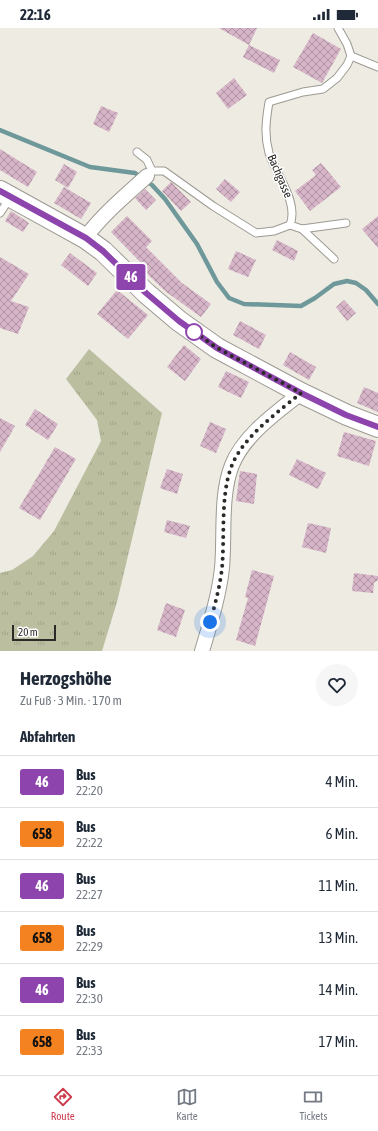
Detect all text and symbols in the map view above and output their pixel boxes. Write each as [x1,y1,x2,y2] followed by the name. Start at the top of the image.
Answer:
[20,6,51,23] text: 22:16
[265,152,295,200] street label: Bachgasse
[113,264,149,290] line badge: 46
[124,269,138,285] text: 46
[185,323,203,341] unlabelled marker
[200,612,220,632] your location
[12,623,56,642] scale bar
[18,626,38,638] text: 20 m
[316,664,358,706] button: heart
[20,667,112,689] text: Herzogshöhe
[20,693,122,708] text: Zu Fuß · 3 Min. · 170 m
[20,728,75,745] text: Abfahrten
[76,766,96,783] text: Bus
[325,773,358,790] text: 4 Min.
[35,774,49,790] text: 46
[76,783,103,798] text: 22:20
[76,818,96,835] text: Bus
[325,825,358,842] text: 6 Min.
[32,826,52,842] text: 658
[76,835,103,850] text: 22:22
[76,870,96,887] text: Bus
[318,877,358,894] text: 11 Min.
[35,878,49,894] text: 46
[76,887,103,902] text: 22:27
[76,922,96,939] text: Bus
[318,929,358,946] text: 13 Min.
[32,930,52,946] text: 658
[76,939,103,954] text: 22:29
[76,974,96,991] text: Bus
[318,981,358,998] text: 14 Min.
[35,982,49,998] text: 46
[76,991,103,1006] text: 22:30
[76,1026,96,1043] text: Bus
[318,1033,358,1050] text: 17 Min.
[32,1034,52,1050] text: 658
[76,1043,103,1058] text: 22:33
[51,1086,75,1122] tab: Route
[176,1086,198,1122] tab: Karte
[299,1086,327,1122] tab: Tickets

